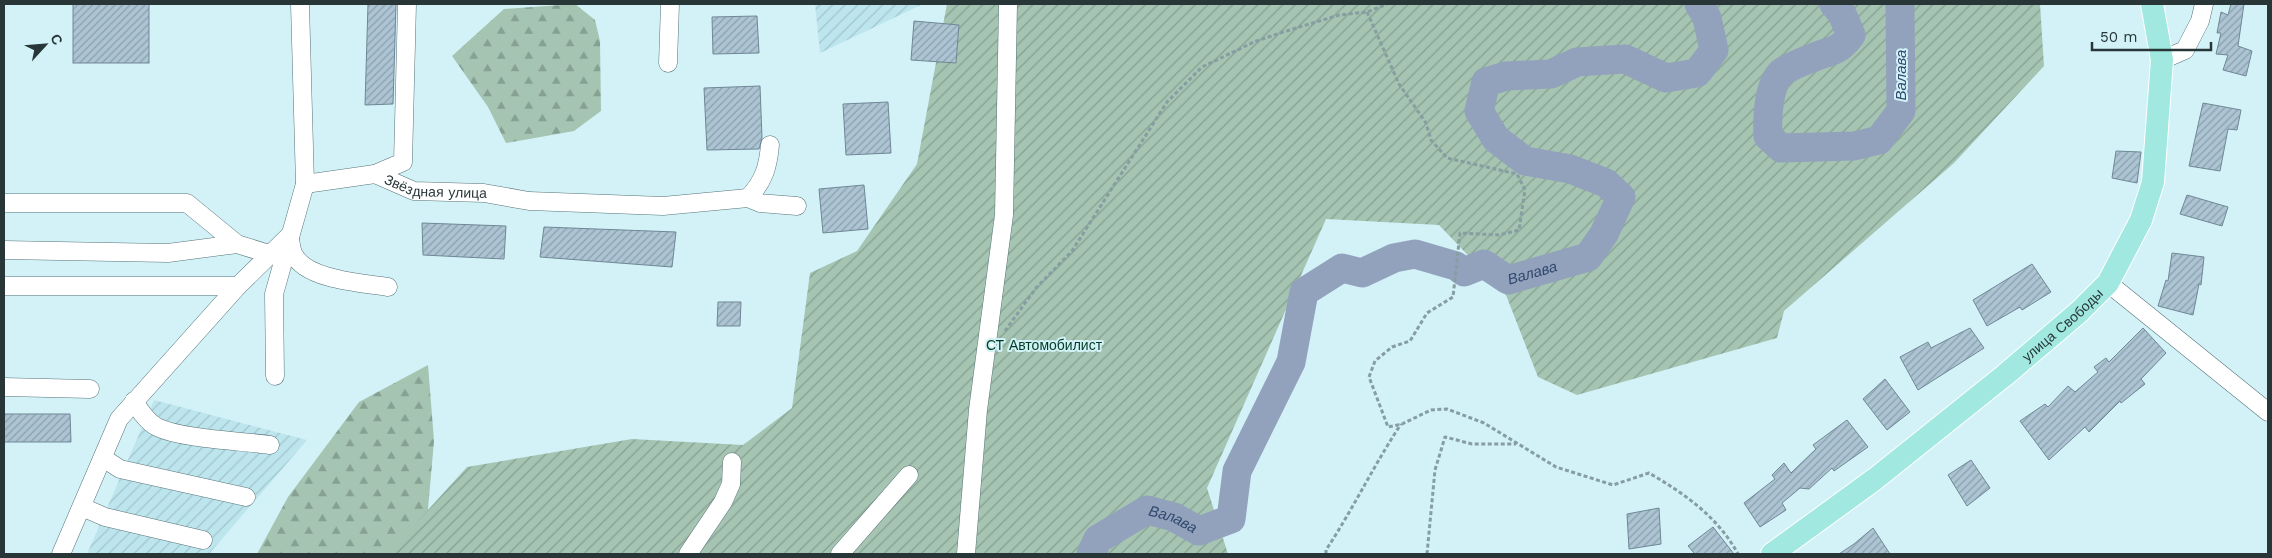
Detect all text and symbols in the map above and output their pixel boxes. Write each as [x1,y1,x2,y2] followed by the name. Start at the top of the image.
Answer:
[20,20,70,70] north arrow
[2092,20,2211,52] scale bar
[2100,28,2137,46] text: 50 m
[47,31,66,47] text: С
[1892,50,1910,100] water label: Валава
[382,171,487,201] street label: Звёздная улица
[1505,257,1559,289] water label: Валава
[2019,285,2106,365] street label: улица Свободы
[986,337,1103,353] park label: СТ Автомобилист
[1147,502,1200,537] water label: Валава

